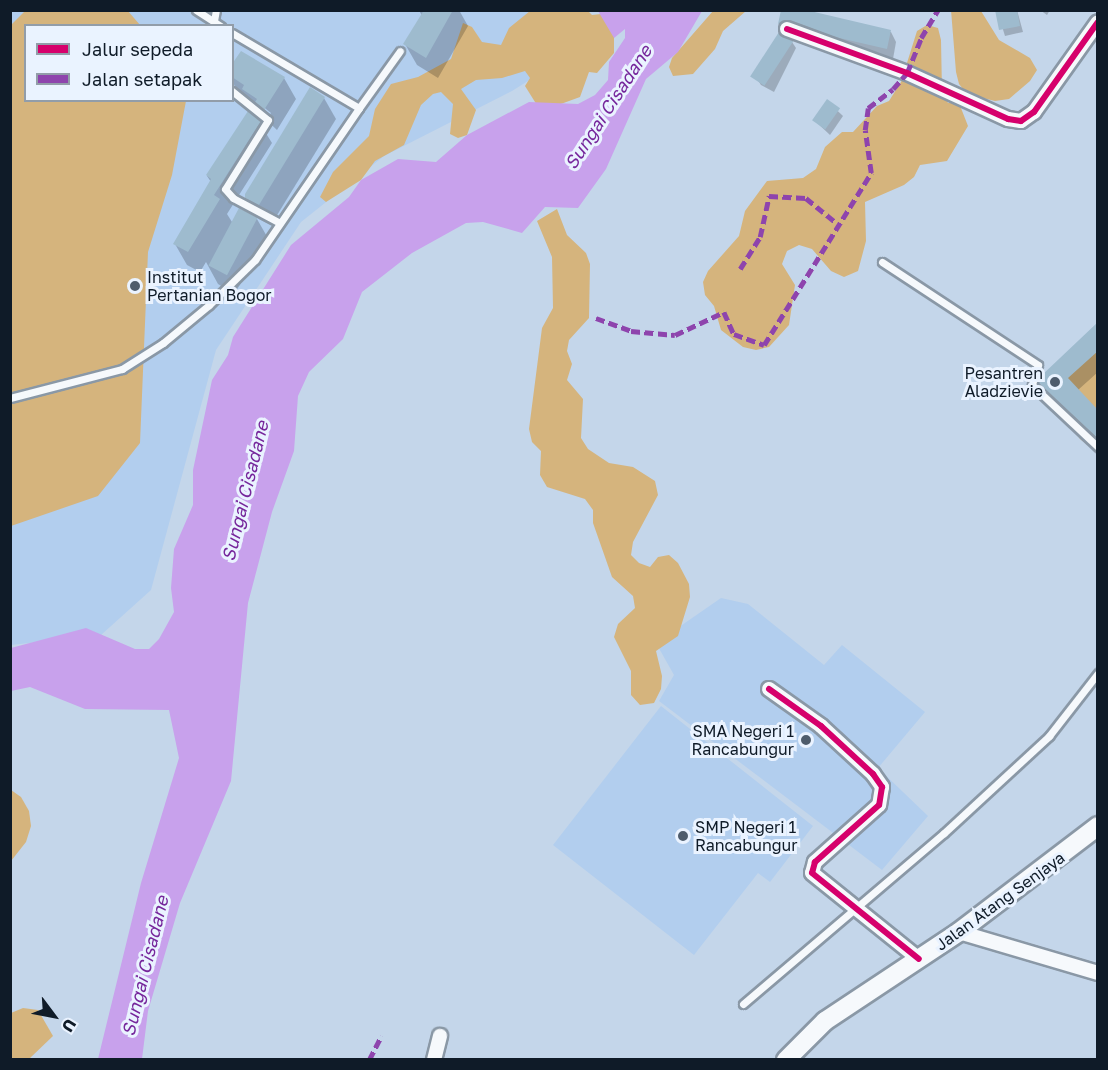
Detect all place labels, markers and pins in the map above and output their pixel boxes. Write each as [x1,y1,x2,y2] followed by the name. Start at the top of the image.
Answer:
[147,267,272,305] place label: Institut Pertanian Bogor
[128,279,142,293] marker: Institut Pertanian Bogor
[965,363,1043,401] place label: Pesantren Aladzievie
[1048,375,1062,389] marker: Pesantren Aladzievie
[692,721,794,759] place label: SMA Negeri 1 Rancabungur
[799,733,813,747] marker: SMA Negeri 1 Rancabungur
[695,817,797,855] place label: SMP Negeri 1 Rancabungur
[676,829,690,843] marker: SMP Negeri 1 Rancabungur

